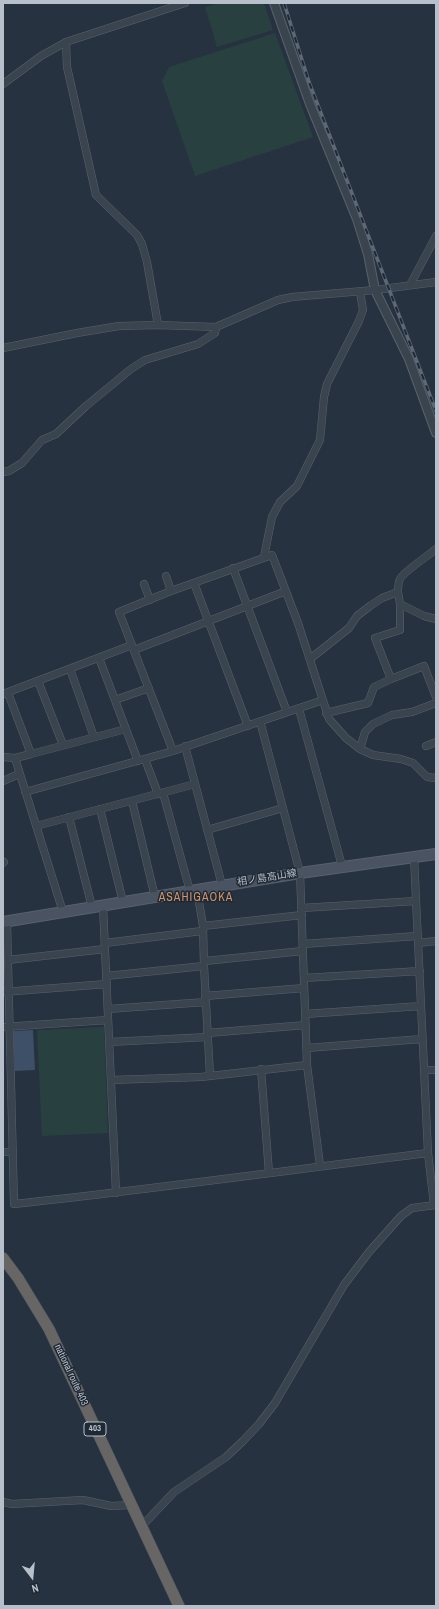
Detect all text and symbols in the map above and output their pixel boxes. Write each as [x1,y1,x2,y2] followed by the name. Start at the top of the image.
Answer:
[236,867,298,889] street label: 相ノ島高山線
[159,891,233,905] district label: ASAHIGAOKA
[52,1343,90,1407] street label: national route 403
[84,1422,106,1436] road number: 403
[12,1557,52,1597] north arrow
[30,1581,40,1596] text: N

